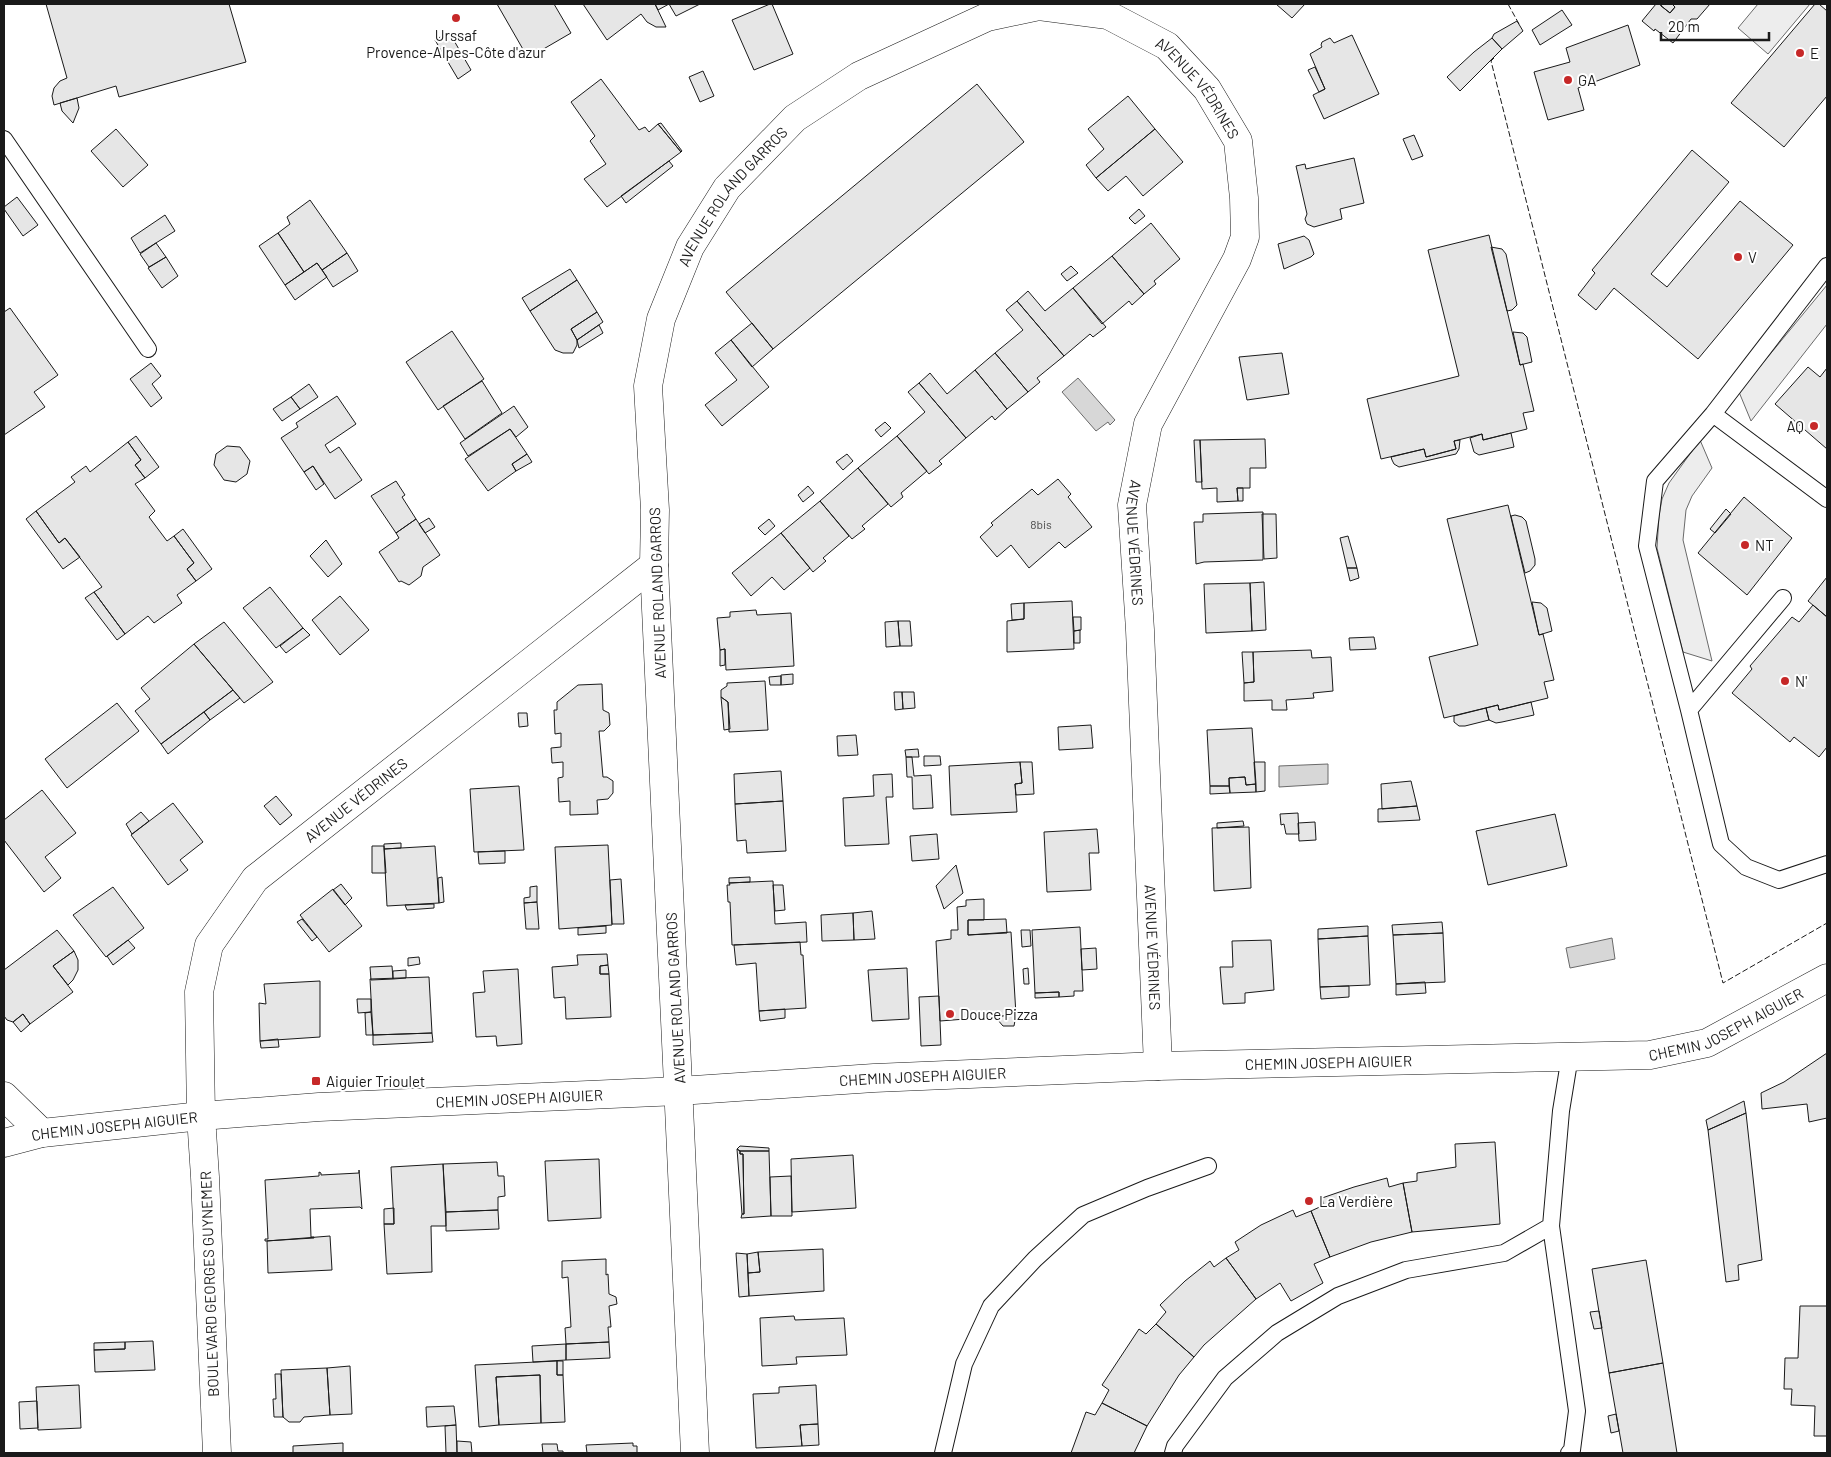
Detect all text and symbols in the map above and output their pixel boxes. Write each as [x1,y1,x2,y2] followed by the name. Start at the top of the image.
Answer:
[1661,10,1768,42] scale bar
[450,12,462,24] marker: Urssaf Provence-Alpes-Côte d'azur
[1668,17,1700,35] text: 20 m
[366,26,546,61] place label: Urssaf Provence-Alpes-Côte d'azur
[1153,33,1243,142] street label: AVENUE VÉDRINES
[1810,44,1819,62] place label: E
[1794,47,1806,59] marker: E
[1578,71,1596,89] place label: GA
[1562,74,1574,86] marker: GA
[674,123,791,269] street label: AVENUE ROLAND GARROS
[1748,248,1757,266] place label: V
[1732,251,1744,263] marker: V
[1786,417,1804,435] place label: AQ
[1808,420,1820,432] marker: AQ
[1123,479,1147,606] street label: AVENUE VÉDRINES
[645,507,669,679] street label: AVENUE ROLAND GARROS
[1030,517,1052,531] house number: 8bis
[1755,536,1774,554] place label: NT
[1739,539,1751,551] marker: NT
[1795,672,1807,690] place label: N'
[1779,675,1791,687] marker: N'
[301,754,411,846] street label: AVENUE VÉDRINES
[1142,884,1165,1011] street label: AVENUE VÉDRINES
[662,912,688,1084] street label: AVENUE ROLAND GARROS
[1647,984,1806,1064] street label: CHEMIN JOSEPH AIGUIER
[960,1005,1038,1023] place label: Douce Pizza
[944,1008,956,1020] marker: Douce Pizza
[1245,1051,1412,1073] street label: CHEMIN JOSEPH AIGUIER
[839,1063,1007,1089] street label: CHEMIN JOSEPH AIGUIER
[326,1072,425,1090] place label: Aiguier Trioulet
[310,1075,322,1087] marker: Aiguier Trioulet
[435,1085,603,1111] street label: CHEMIN JOSEPH AIGUIER
[29,1107,198,1144] street label: CHEMIN JOSEPH AIGUIER
[196,1171,222,1397] street label: BOULEVARD GEORGES GUYNEMER
[1319,1192,1393,1210] place label: La Verdière
[1303,1195,1315,1207] marker: La Verdière

